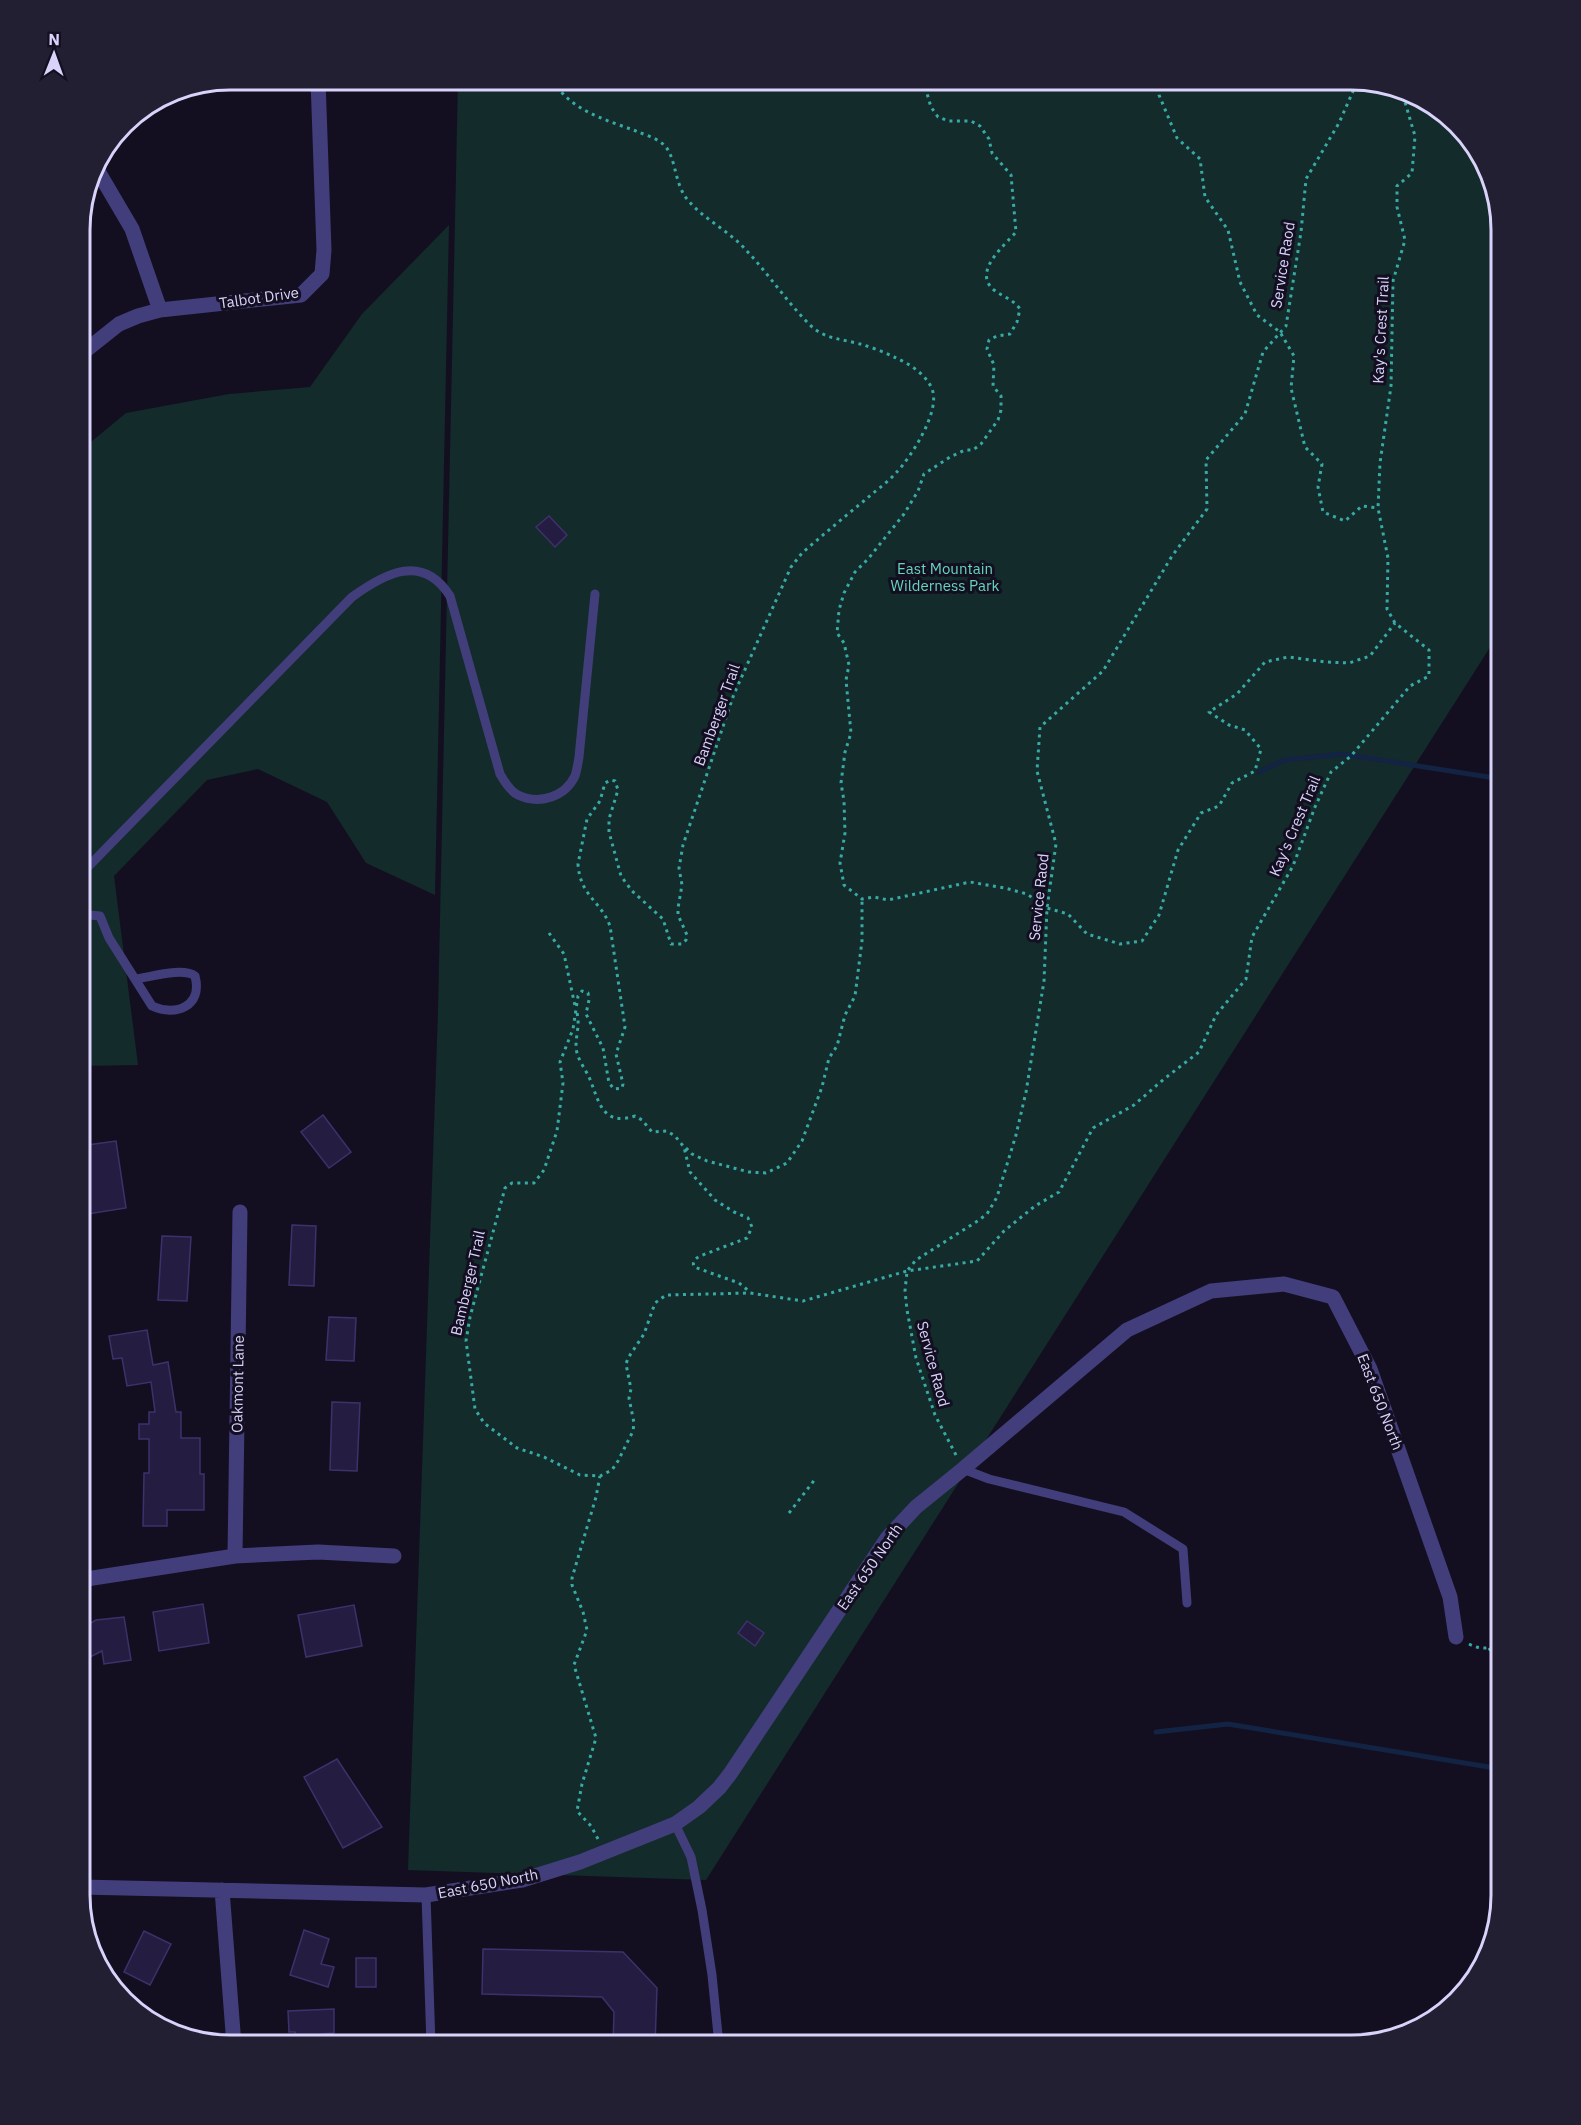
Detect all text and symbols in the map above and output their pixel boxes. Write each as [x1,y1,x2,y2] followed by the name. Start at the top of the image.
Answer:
[24,24,84,84] north arrow
[48,29,60,49] text: N
[1266,220,1299,310] street label: Service Raod
[1368,276,1393,384] street label: Kay's Crest Trail
[218,283,300,313] street label: Talbot Drive
[891,559,999,595] park label: East Mountain Wilderness Park
[689,661,744,768] street label: Bamberger Trail
[1265,773,1324,879] street label: Kay's Crest Trail
[1024,852,1053,941] street label: Service Raod
[446,1228,489,1337] street label: Bamberger Trail
[913,1319,954,1409] street label: Service Raod
[227,1335,248,1433] street label: Oakmont Lane
[1353,1351,1408,1453] street label: East 650 North
[833,1520,907,1614] street label: East 650 North
[436,1864,540,1903] street label: East 650 North

